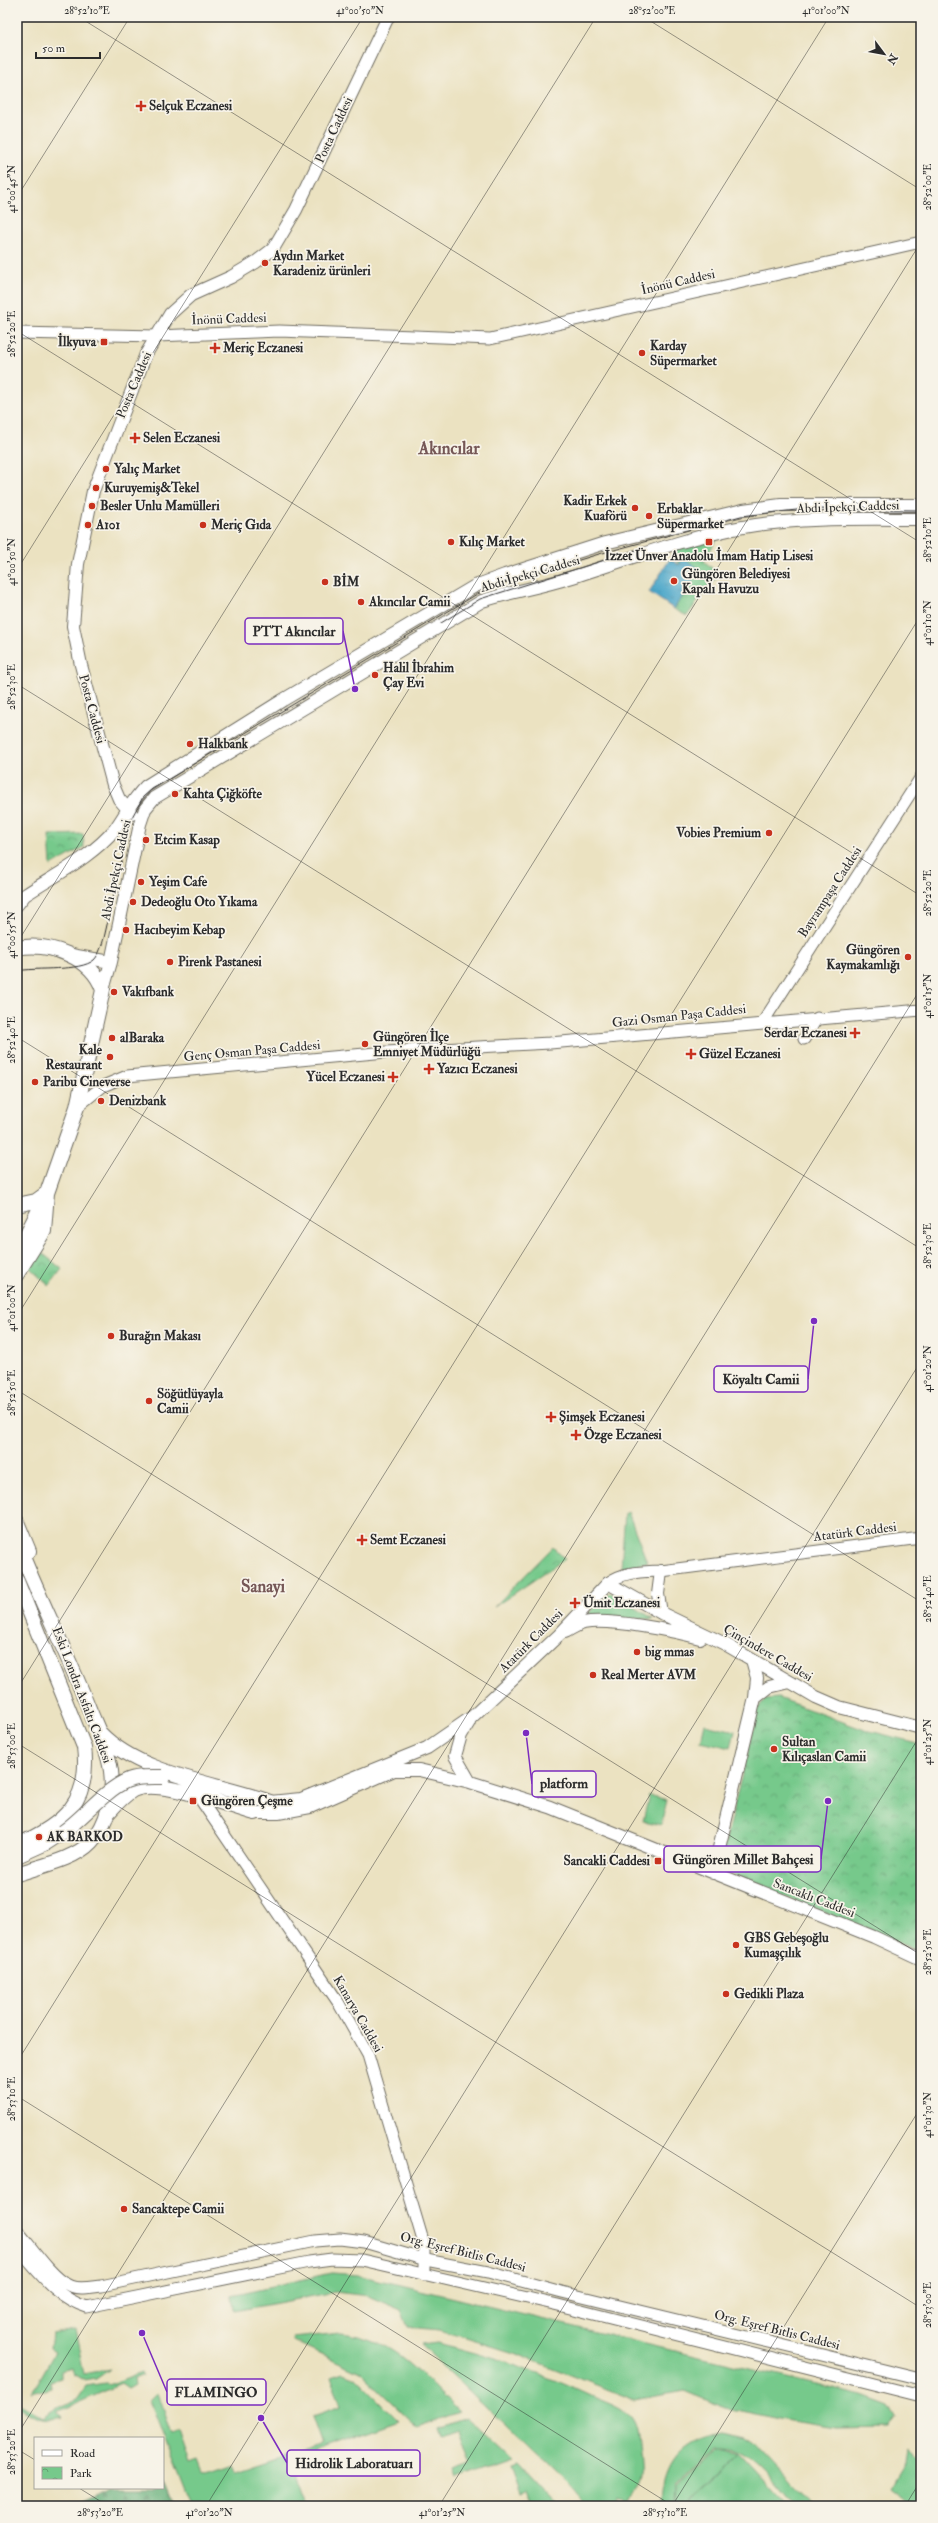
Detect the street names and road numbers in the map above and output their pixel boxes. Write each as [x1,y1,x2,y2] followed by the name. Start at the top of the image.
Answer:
[312,94,357,166] street label: Posta Caddesi
[639,265,717,298] street label: İnönü Caddesi
[191,309,267,328] street label: İnönü Caddesi
[113,349,155,421] street label: Posta Caddesi
[795,496,900,518] street label: Abdi İpekçi Caddesi
[477,551,582,597] street label: Abdi İpekçi Caddesi
[75,673,109,746] street label: Posta Caddesi
[96,817,136,923] street label: Abdi İpekçi Caddesi
[795,843,866,941] street label: Bayrampaşa Caddesi
[611,1001,747,1031] street label: Gazi Osman Paşa Caddesi
[183,1037,321,1065] street label: Genç Osman Paşa Caddesi
[812,1519,898,1545] street label: Atatürk Caddesi
[495,1605,567,1677] street label: Atatürk Caddesi
[720,1621,816,1685] street label: Çinçindere Caddesi
[49,1625,116,1766] street label: Eski Londra Asfaltı Caddesi
[771,1875,858,1921] street label: Sancaklı Caddesi
[329,1973,387,2056] street label: Kanarya Caddesi
[399,2229,528,2275] street label: Org. Eşref Bitlis Caddesi
[713,2307,842,2353] street label: Org. Eşref Bitlis Caddesi

